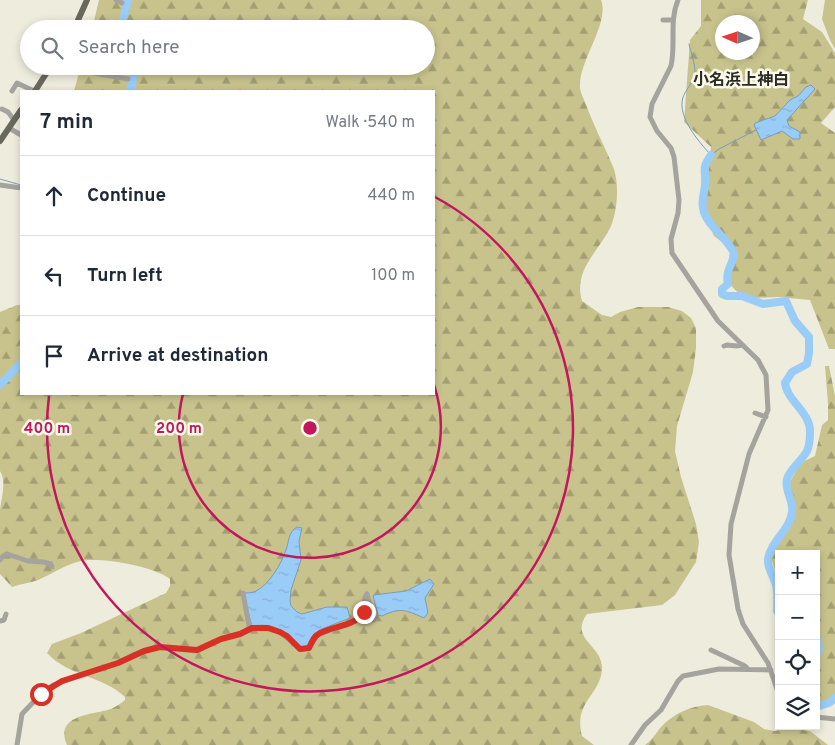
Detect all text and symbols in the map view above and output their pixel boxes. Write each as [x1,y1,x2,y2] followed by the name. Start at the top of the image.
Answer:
[715,15,760,60] north arrow
[20,20,435,75] search box
[38,34,66,62] icon: search
[78,36,180,60] text: Search here
[693,70,789,91] district label: 小名浜上神白
[40,109,93,136] text: 7 min
[326,113,415,133] text: Walk · 540 m
[40,182,68,210] icon: ahead
[87,184,166,208] text: Continue
[368,186,415,206] text: 440 m
[40,262,68,290] icon: left
[87,264,163,288] text: Turn left
[371,266,415,286] text: 100 m
[40,342,68,370] icon: arrive
[87,344,268,368] text: Arrive at destination
[301,419,319,437] centre of rings
[24,420,70,439] text: 400 m
[156,420,202,439] text: 200 m
[775,550,820,730] map controls
[775,550,820,595] button: +
[775,595,820,640] button: −
[353,601,376,624] route end
[775,640,820,685] button: locate
[30,683,53,706] route start
[775,685,820,730] button: layers

